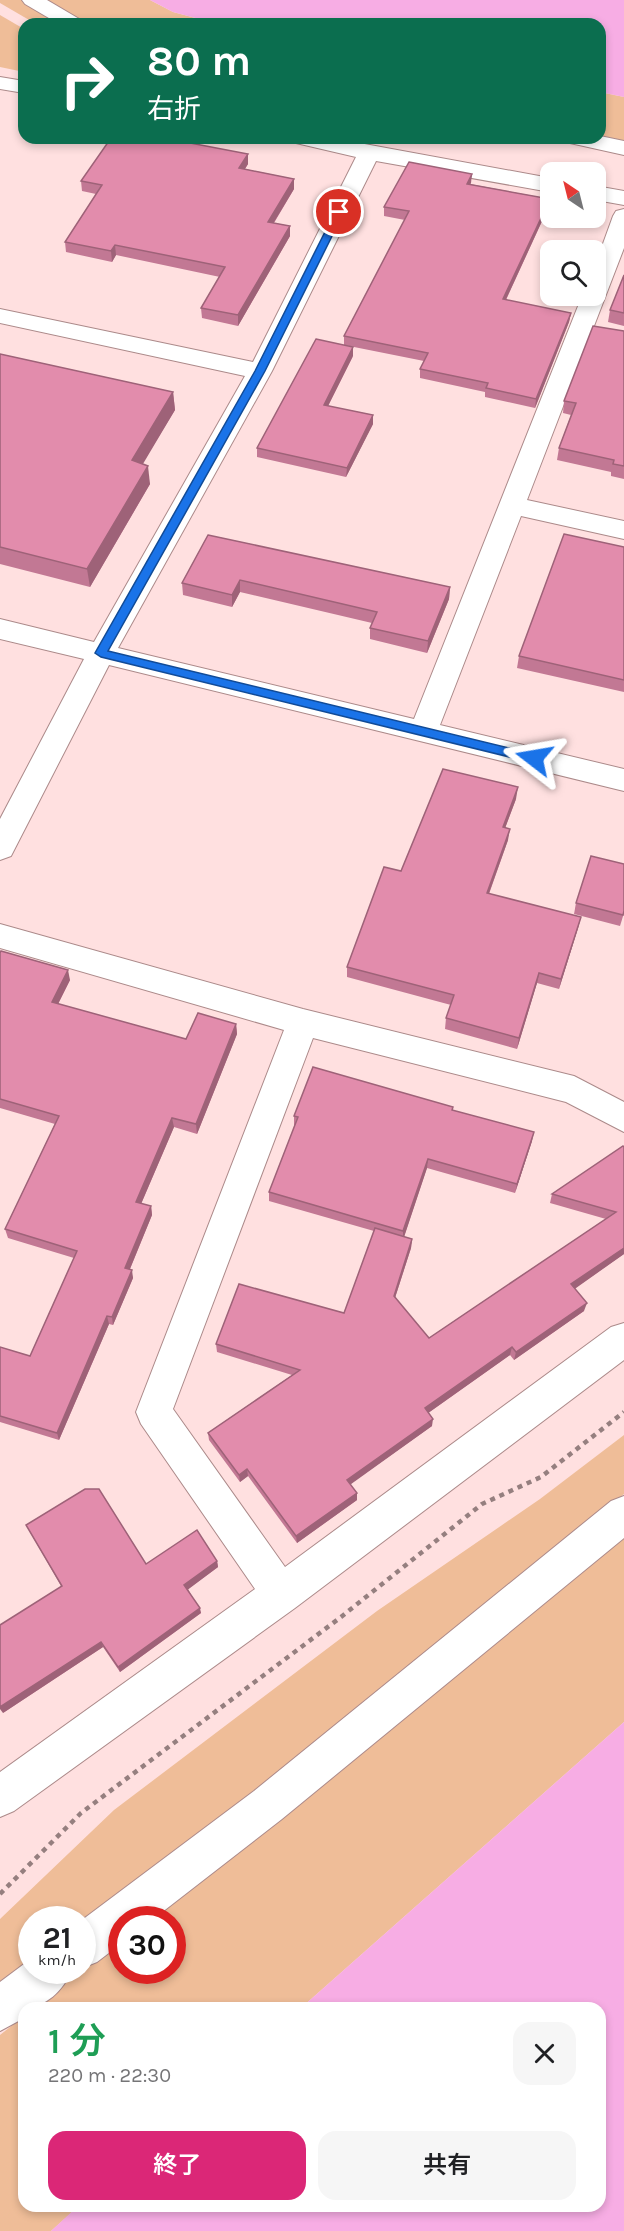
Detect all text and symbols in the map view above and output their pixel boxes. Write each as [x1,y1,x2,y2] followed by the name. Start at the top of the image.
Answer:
[147,36,251,86] text: 80 m
[48,42,126,120] icon: right
[147,93,201,125] text: 右折
[540,162,606,228] north arrow
[540,162,606,306] map controls
[313,186,364,237] pin
[322,195,355,228] icon: arrive
[540,240,606,306] button: search
[502,726,566,790] position arrow
[108,1906,186,1984] speed limit sign: 30
[43,1920,71,1956] text: 21
[38,1951,76,1969] text: km/h
[48,2020,106,2062] text: 1 分
[513,2022,576,2085] button: close
[48,2064,171,2087] text: 220 m · 22:30
[48,2131,306,2200] button: 終了
[318,2131,576,2200] button: 共有

